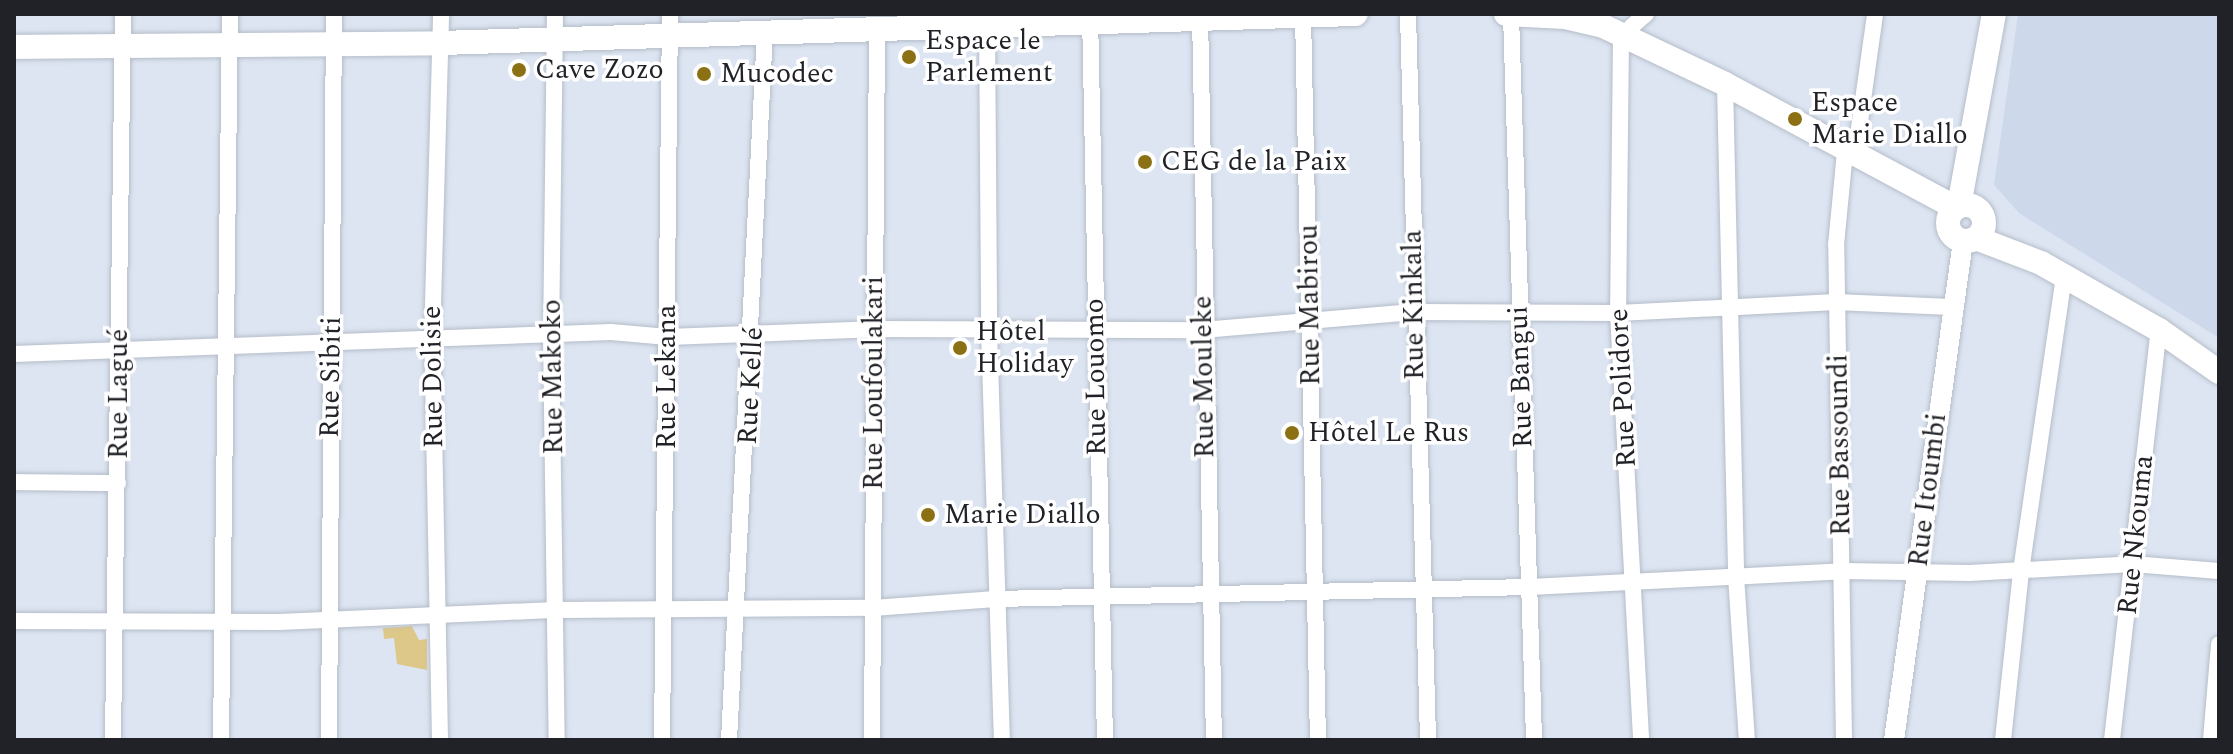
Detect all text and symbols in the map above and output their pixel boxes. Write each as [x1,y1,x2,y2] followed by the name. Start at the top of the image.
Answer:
[925,24,1053,90] place label: Espace le Parlement
[900,48,918,66] marker: Espace le Parlement
[535,53,664,87] place label: Cave Zozo
[720,57,834,91] place label: Mucodec
[510,61,528,79] marker: Cave Zozo
[695,65,713,83] marker: Mucodec
[1811,86,1968,152] place label: Espace Marie Diallo
[1786,110,1804,128] marker: Espace Marie Diallo
[1161,145,1347,179] place label: CEG de la Paix
[1136,153,1154,171] marker: CEG de la Paix
[1292,224,1328,386] street label: Rue Mabirou
[1396,230,1432,380] street label: Rue Kinkala
[857,276,891,490] street label: Rue Loufoulakari
[1186,295,1222,459] street label: Rue Mouleke
[1078,298,1114,456] street label: Rue Louomo
[535,299,571,455] street label: Rue Makoko
[415,305,451,449] street label: Rue Dolisie
[650,305,684,449] street label: Rue Lekana
[1502,305,1540,449] street label: Rue Bangui
[1602,307,1644,469] street label: Rue Polidore
[976,315,1073,381] place label: Hôtel Holiday
[313,316,349,438] street label: Rue Sibiti
[731,326,771,446] street label: Rue Kellé
[102,329,136,459] street label: Rue Lagué
[951,339,969,357] marker: Hôtel Holiday
[1822,354,1858,536] street label: Rue Bassoundi
[1902,411,1954,569] street label: Rue Itoumbi
[1308,416,1469,450] place label: Hôtel Le Rus
[1283,424,1301,442] marker: Hôtel Le Rus
[2111,453,2161,617] street label: Rue Nkouma
[944,498,1101,532] place label: Marie Diallo
[919,506,937,524] marker: Marie Diallo

